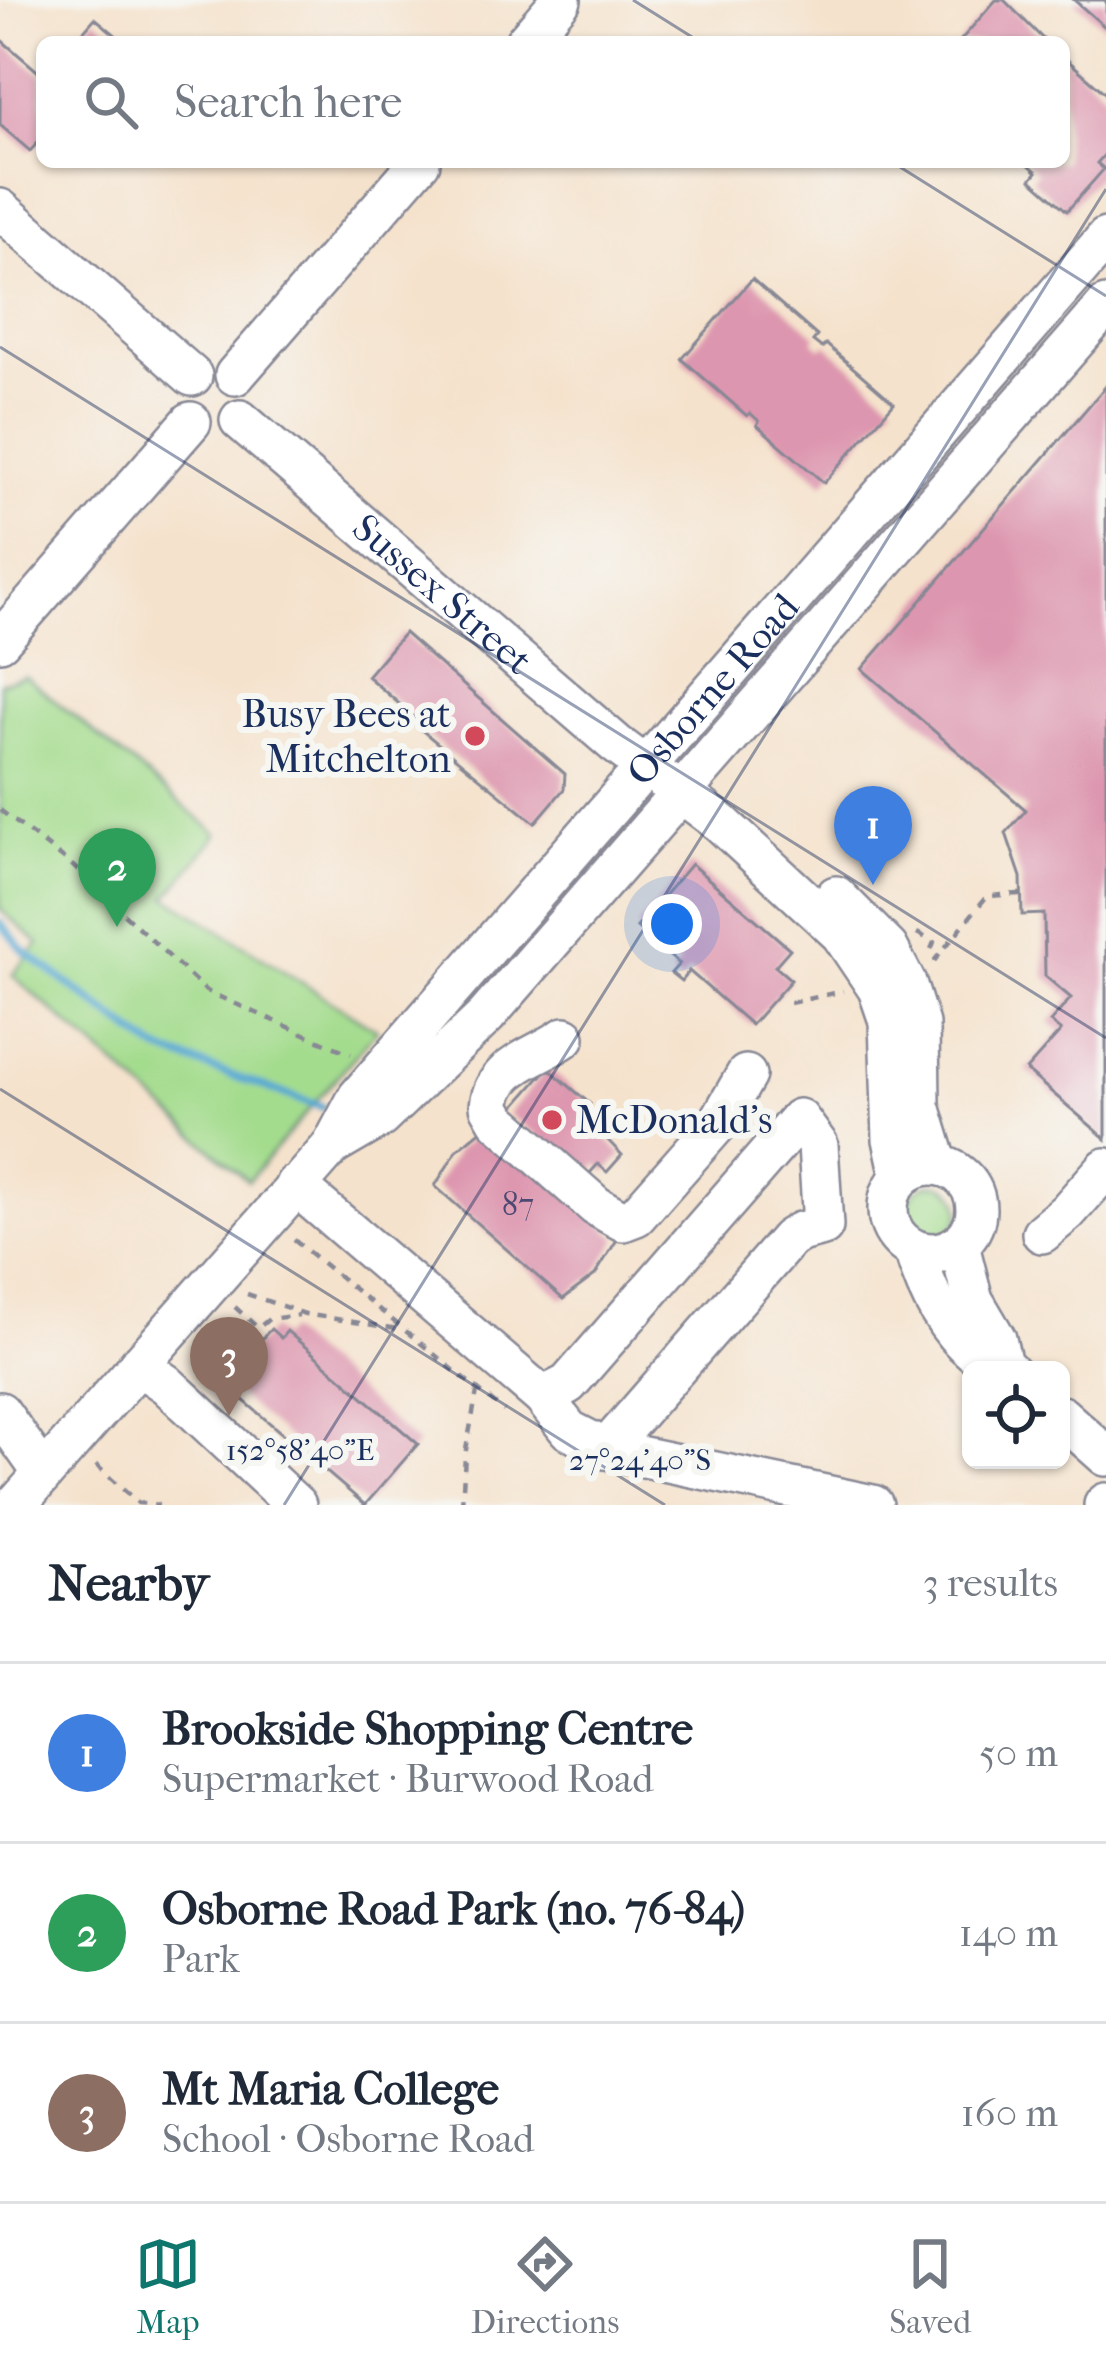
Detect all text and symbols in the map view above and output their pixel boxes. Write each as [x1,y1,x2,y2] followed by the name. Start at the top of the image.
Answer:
[36,36,1070,168] search box
[78,69,144,135] icon: search
[174,76,402,129] text: Search here
[343,505,541,684] street label: Sussex Street
[617,584,809,795] street label: Osborne Road
[242,691,451,782] place label: Busy Bees at Mitchelton
[462,723,488,749] marker: Busy Bees at Mitchelton
[834,786,912,885] pin: 1
[78,828,156,927] pin: 2
[642,894,702,954] your location
[576,1097,773,1143] place label: McDonald's
[539,1107,565,1133] marker: McDonald's
[502,1185,534,1224] house number: 87
[190,1317,268,1416] pin: 3
[962,1361,1070,1469] map controls
[962,1361,1070,1469] button: locate
[226,1433,374,1468] text: 152°58'40"E
[569,1443,711,1478] text: 27°24'40"S
[48,1553,209,1613] text: Nearby
[923,1560,1058,1606] text: 3 results
[162,1703,693,1756] text: Brookside Shopping Centre
[80,1730,94,1776] text: 1
[979,1730,1058,1776] text: 50 m
[162,1756,654,1802] text: Supermarket · Burwood Road
[162,1883,745,1936] text: Osborne Road Park (no. 76-84)
[77,1910,97,1956] text: 2
[959,1910,1058,1956] text: 140 m
[162,1936,240,1982] text: Park
[162,2063,499,2116] text: Mt Maria College
[79,2090,95,2136] text: 3
[961,2090,1058,2136] text: 160 m
[162,2116,534,2162] text: School · Osborne Road
[135,2231,201,2342] tab: Map
[471,2231,619,2342] tab: Directions
[889,2231,971,2342] tab: Saved

